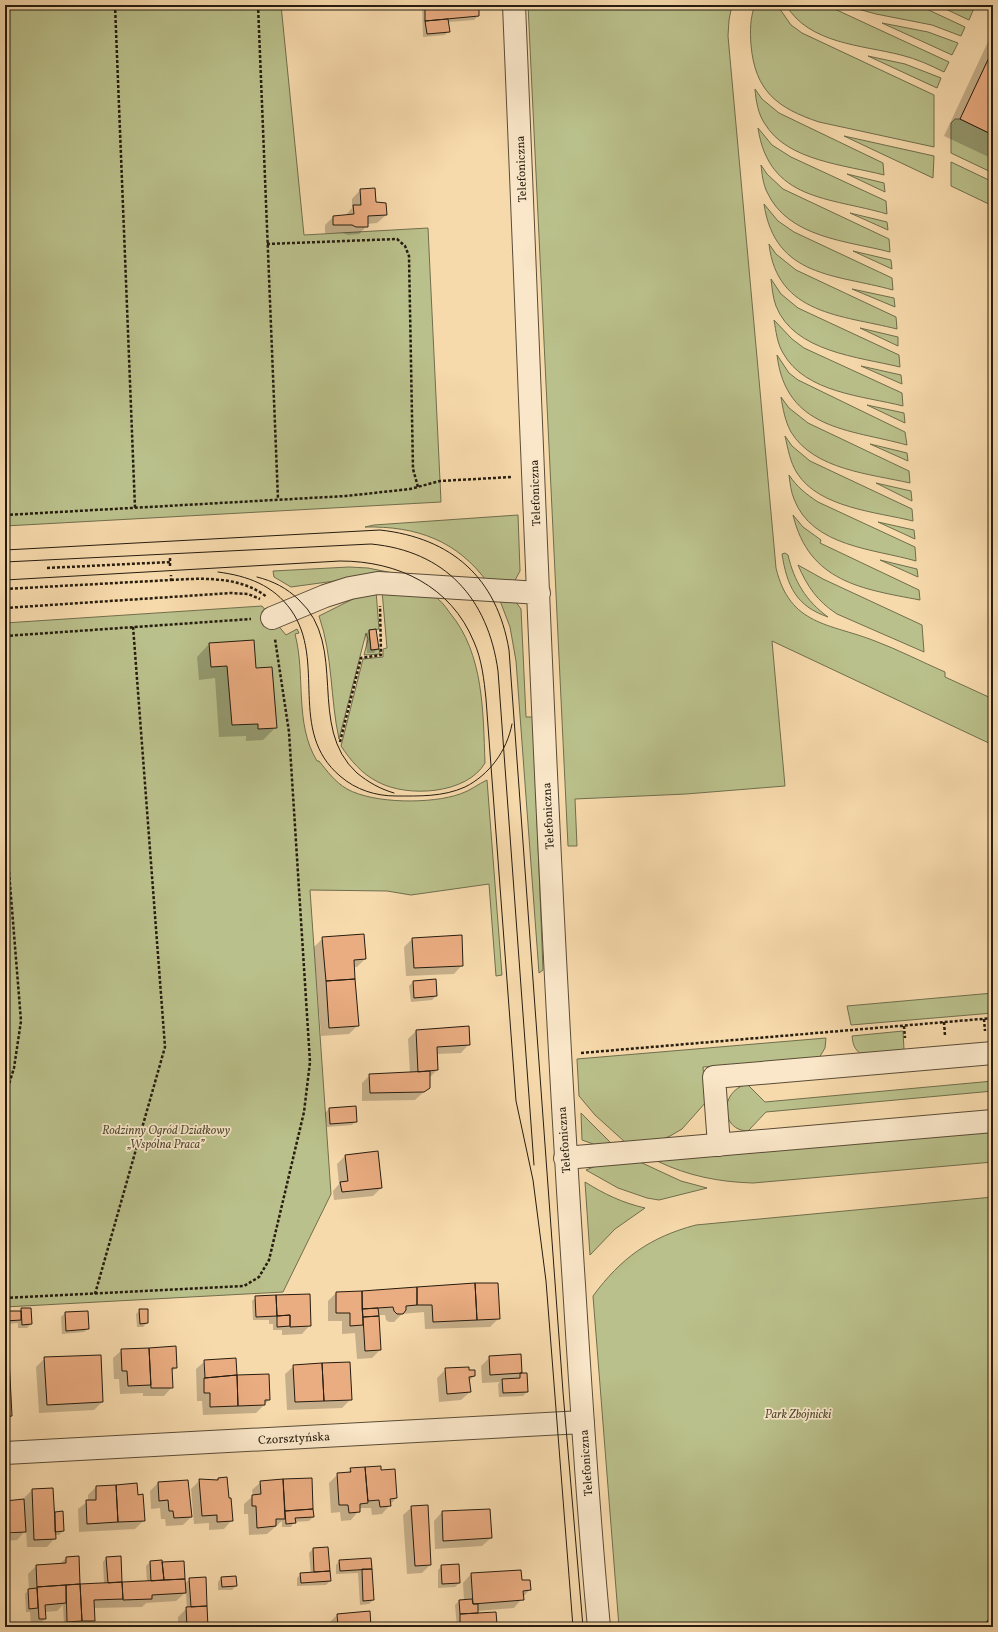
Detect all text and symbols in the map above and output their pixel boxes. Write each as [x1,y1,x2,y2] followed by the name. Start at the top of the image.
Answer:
[513,135,531,203] street label: Telefoniczna
[527,459,545,527] street label: Telefoniczna
[539,782,559,850] street label: Telefoniczna
[555,1106,575,1174] street label: Telefoniczna
[102,1123,231,1153] park label: Rodzinny Ogród Działkowy „Wspólna Praca”
[765,1407,832,1423] park label: Park Zbójnicki
[258,1429,330,1449] street label: Czorsztyńska
[577,1429,597,1497] street label: Telefoniczna

